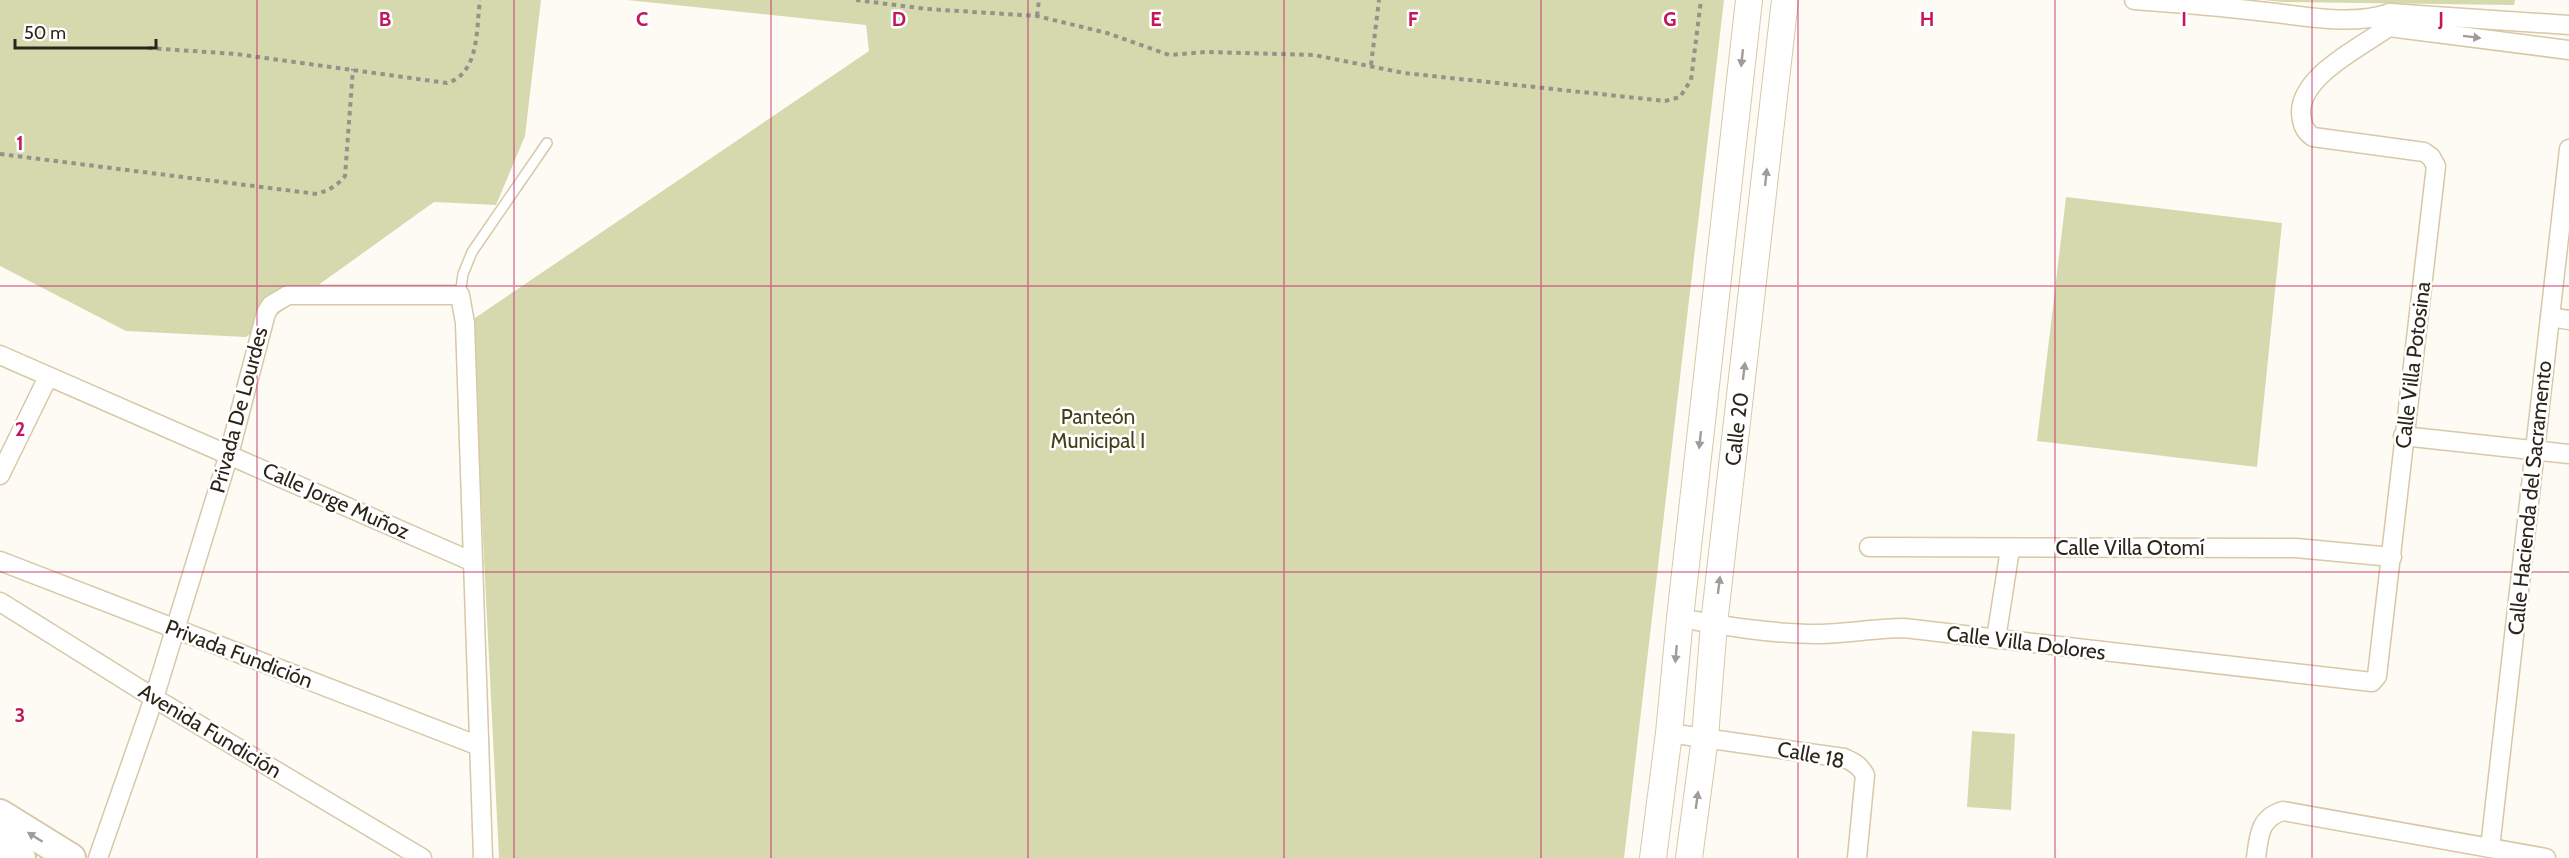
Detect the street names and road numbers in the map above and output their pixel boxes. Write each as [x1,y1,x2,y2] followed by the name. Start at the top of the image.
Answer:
[2390,280,2435,450] street label: Calle Villa Potosina
[204,324,273,496] street label: Privada De Lourdes
[2503,360,2556,636] street label: Calle Hacienda del Sacramento
[1720,391,1753,467] street label: Calle 20
[259,457,414,544] street label: Calle Jorge Muñoz
[2056,535,2205,560] street label: Calle Villa Otomí
[162,614,316,693] street label: Privada Fundición
[1945,620,2107,665] street label: Calle Villa Dolores
[134,678,286,783] street label: Avenida Fundición
[1775,736,1847,773] street label: Calle 18

